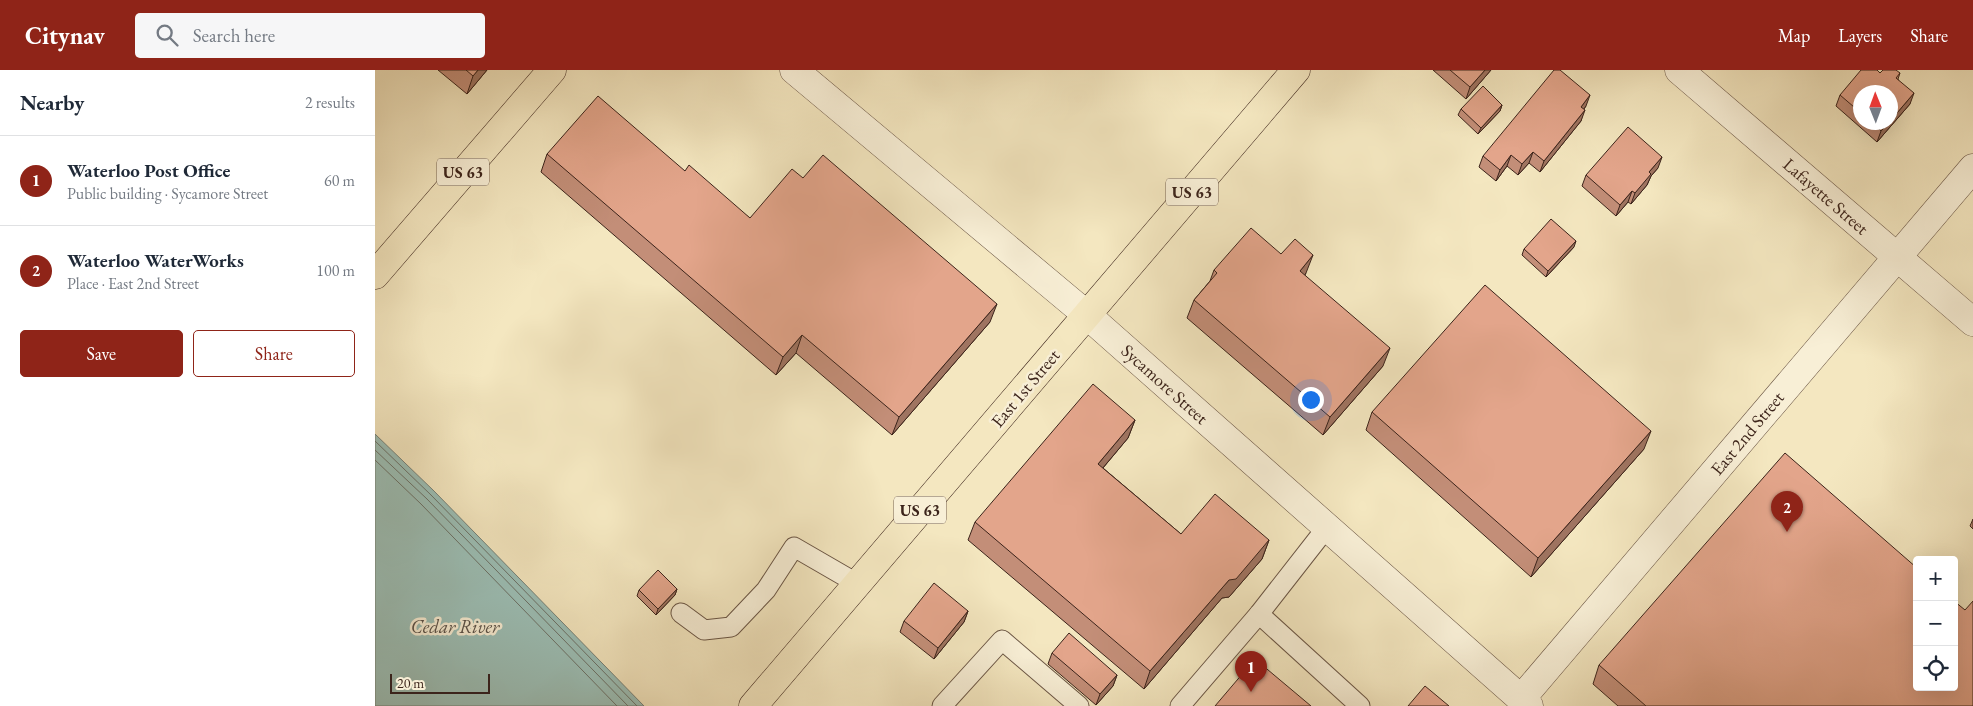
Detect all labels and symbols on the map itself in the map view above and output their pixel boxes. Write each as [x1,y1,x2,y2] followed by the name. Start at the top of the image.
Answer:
[1853,85,1898,130] north arrow
[1778,153,1874,240] street label: Lafayette Street
[437,158,489,185] road number: US 63
[1166,178,1218,206] road number: US 63
[1117,339,1214,429] street label: Sycamore Street
[986,344,1065,432] street label: East 1st Street
[1705,386,1789,480] street label: East 2nd Street
[1298,387,1324,413] your location
[1771,491,1803,532] pin: 2
[894,496,946,524] road number: US 63
[411,614,500,639] water label: Cedar River
[1235,651,1267,692] pin: 1
[390,671,490,694] scale bar

